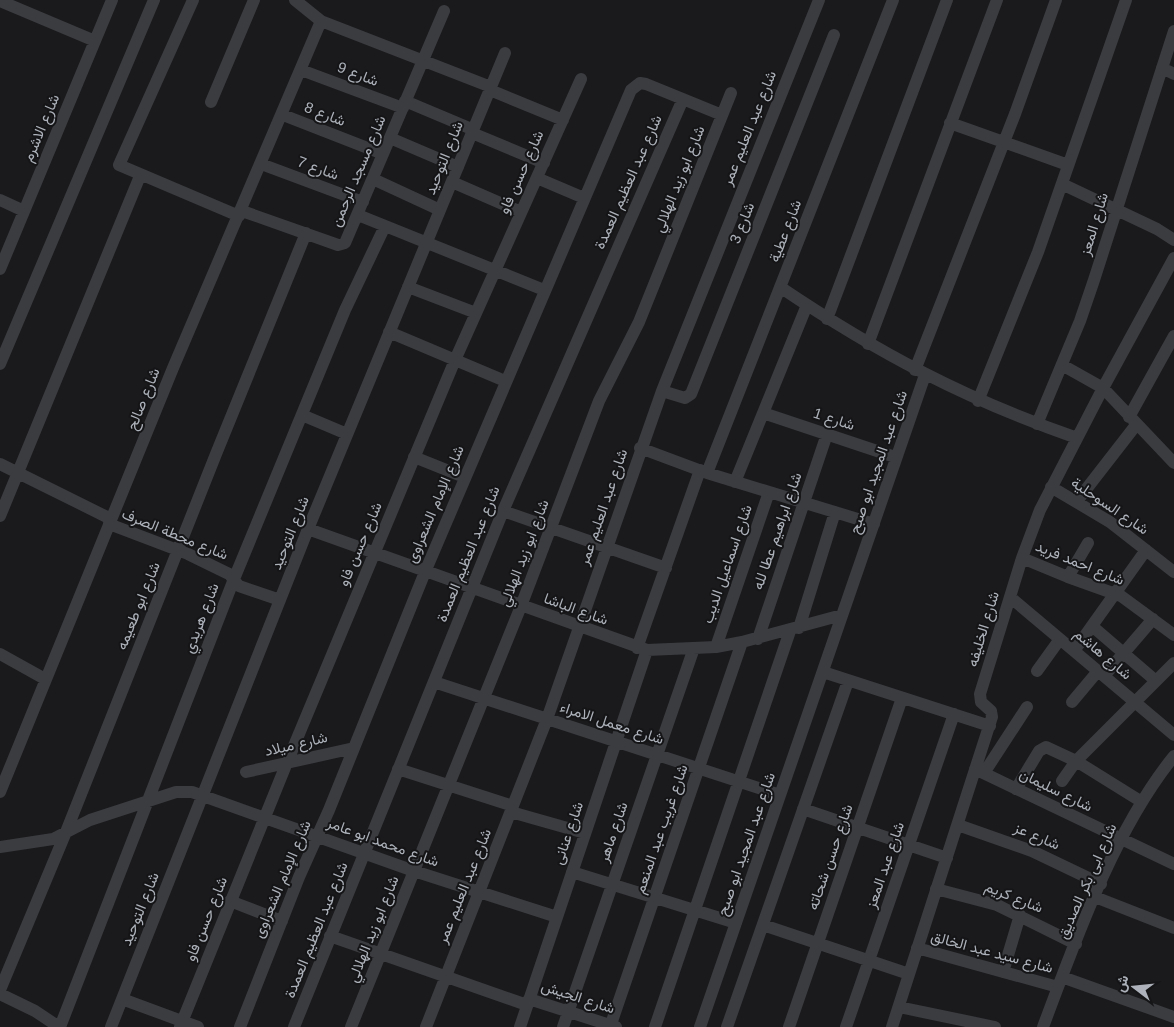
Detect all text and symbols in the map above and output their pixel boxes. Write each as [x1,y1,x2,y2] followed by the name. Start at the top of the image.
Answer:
[334,58,381,92] street label: شارع 9
[717,68,782,190] street label: شارع عبد العليم عمر
[19,91,65,165] street label: شارع الاشرم
[301,98,348,132] street label: شارع 8
[326,112,391,230] street label: شارع مسجد الرحمن
[590,112,668,253] street label: شارع عبد العظيم العمدة
[421,118,469,198] street label: شارع التوحيد
[649,123,712,236] street label: شارع ابو زيد الهلالي
[495,127,549,217] street label: شارع حسن فاو
[294,152,341,186] street label: شارع 7
[1076,190,1114,259] street label: شارع المعز
[765,197,807,266] street label: شارع عطية
[726,200,760,247] street label: شارع 3
[122,365,166,433] street label: شارع صالح
[845,388,913,537] street label: شارع عبد المجيد ابو صبح
[810,404,857,436] street label: شارع 1
[402,442,470,566] street label: شارع الإمام الشعراوى
[574,446,633,569] street label: شارع عبد العليم عمر
[748,470,807,593] street label: شارع ابراهيم عطا لله
[1067,474,1152,540] street label: شارع السوحلية
[432,483,505,625] street label: شارع عبد العظيم العمدة
[267,493,315,573] street label: شارع التوحيد
[495,497,557,611] street label: شارع ابو زيد الهلالي
[334,499,388,589] street label: شارع حسن فاو
[698,502,758,626] street label: شارع اسماعيل الديب
[118,504,231,565] street label: شارع محطة الصرف
[1032,537,1127,591] street label: شارع احمد فريد
[112,559,166,653] street label: شارع ابو طعيمه
[179,580,226,657] street label: شارع هريدي
[541,589,611,631] street label: شارع الباشا
[963,589,1005,669] street label: شارع الخليفه
[1069,625,1136,685] street label: شارع هاشم
[557,698,666,750] street label: شارع معمل الامراء
[263,728,330,762] street label: شارع ميلاد
[630,762,694,897] street label: شارع غريب عبد المنعم
[1016,765,1096,817] street label: شارع سليمان
[713,770,781,919] street label: شارع عبد المجيد ابو صبح
[549,799,589,867] street label: شارع عنانى
[594,799,634,866] street label: شارع ماهر
[803,802,858,913] street label: شارع حسن شحاته
[323,813,441,873] street label: شارع محمد ابو عامر
[249,817,317,941] street label: شارع الإمام الشعراوى
[1010,818,1063,856] street label: شارع عز
[861,819,910,912] street label: شارع عبد المعز
[1053,820,1122,942] street label: شارع ابى بكر الصديق
[432,826,497,948] street label: شارع عبد العليم عمر
[280,859,353,1001] street label: شارع عبد العظيم العمدة
[117,869,165,949] street label: شارع التوحيد
[343,873,406,986] street label: شارع ابو زيد الهلالي
[181,874,233,965] street label: شارع حسن فاو
[982,877,1046,919] street label: شارع كريم
[929,927,1055,979] street label: شارع سيد عبد الخالق
[1109,962,1159,1012] north arrow
[1111,973,1133,994] text: ش
[538,977,617,1019] street label: شارع الجيش

